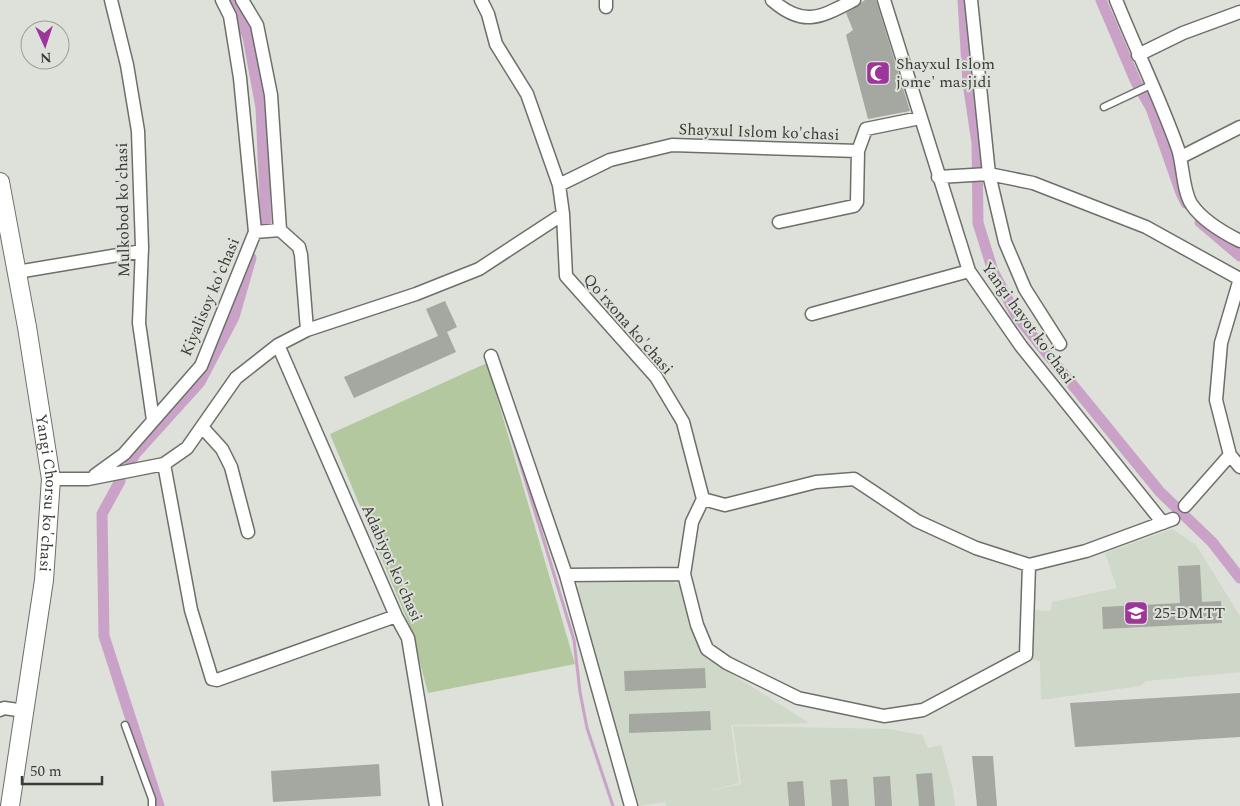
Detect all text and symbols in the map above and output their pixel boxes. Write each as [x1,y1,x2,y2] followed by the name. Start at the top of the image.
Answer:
[20,20,70,70] north arrow
[39,47,52,68] text: N
[896,52,995,94] place label: Shayxul Islom jome' masjidi
[865,60,891,86] mosque icon: Shayxul Islom jome' masjidi
[678,117,840,147] street label: Shayxul Islom ko'chasi
[110,142,136,278] street label: Mulkobod ko'chasi
[174,234,246,360] street label: Kiyalisoy ko'chasi
[975,257,1081,389] street label: Yangi hayot ko'chasi
[577,268,679,380] street label: Qo'rxona ko'chasi
[29,412,63,573] street label: Yangi Chorsu ko'chasi
[355,500,429,626] street label: Adabiyot ko'chasi
[1123,600,1149,626] school or university icon: 25-DMTT
[1154,601,1226,625] place label: 25-DMTT
[22,754,102,786] scale bar
[30,760,62,783] text: 50 m

